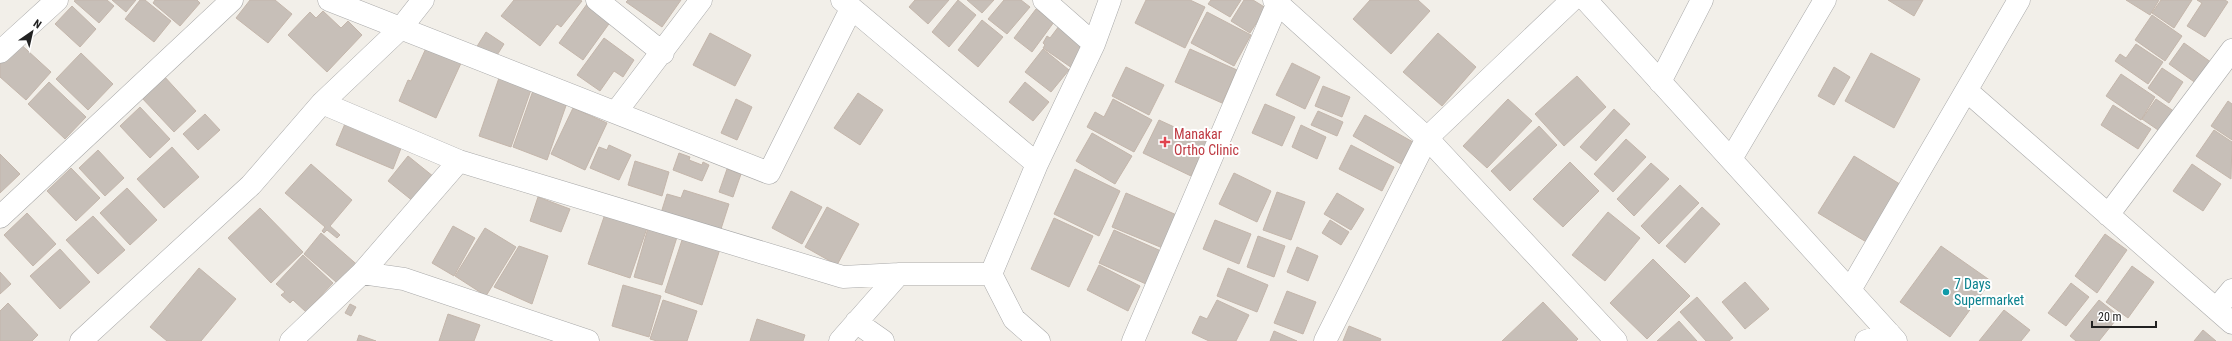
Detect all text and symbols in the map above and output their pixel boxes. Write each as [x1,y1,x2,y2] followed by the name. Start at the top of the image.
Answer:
[12,12,52,52] north arrow
[31,17,44,32] text: N
[1174,126,1239,158] place label: Manakar Ortho Clinic
[1159,136,1171,148] marker: Manakar Ortho Clinic
[1954,276,2024,308] place label: 7 Days Supermarket
[1941,287,1951,297] marker: 7 Days Supermarket
[2092,303,2156,329] scale bar
[2098,310,2122,324] text: 20 m

